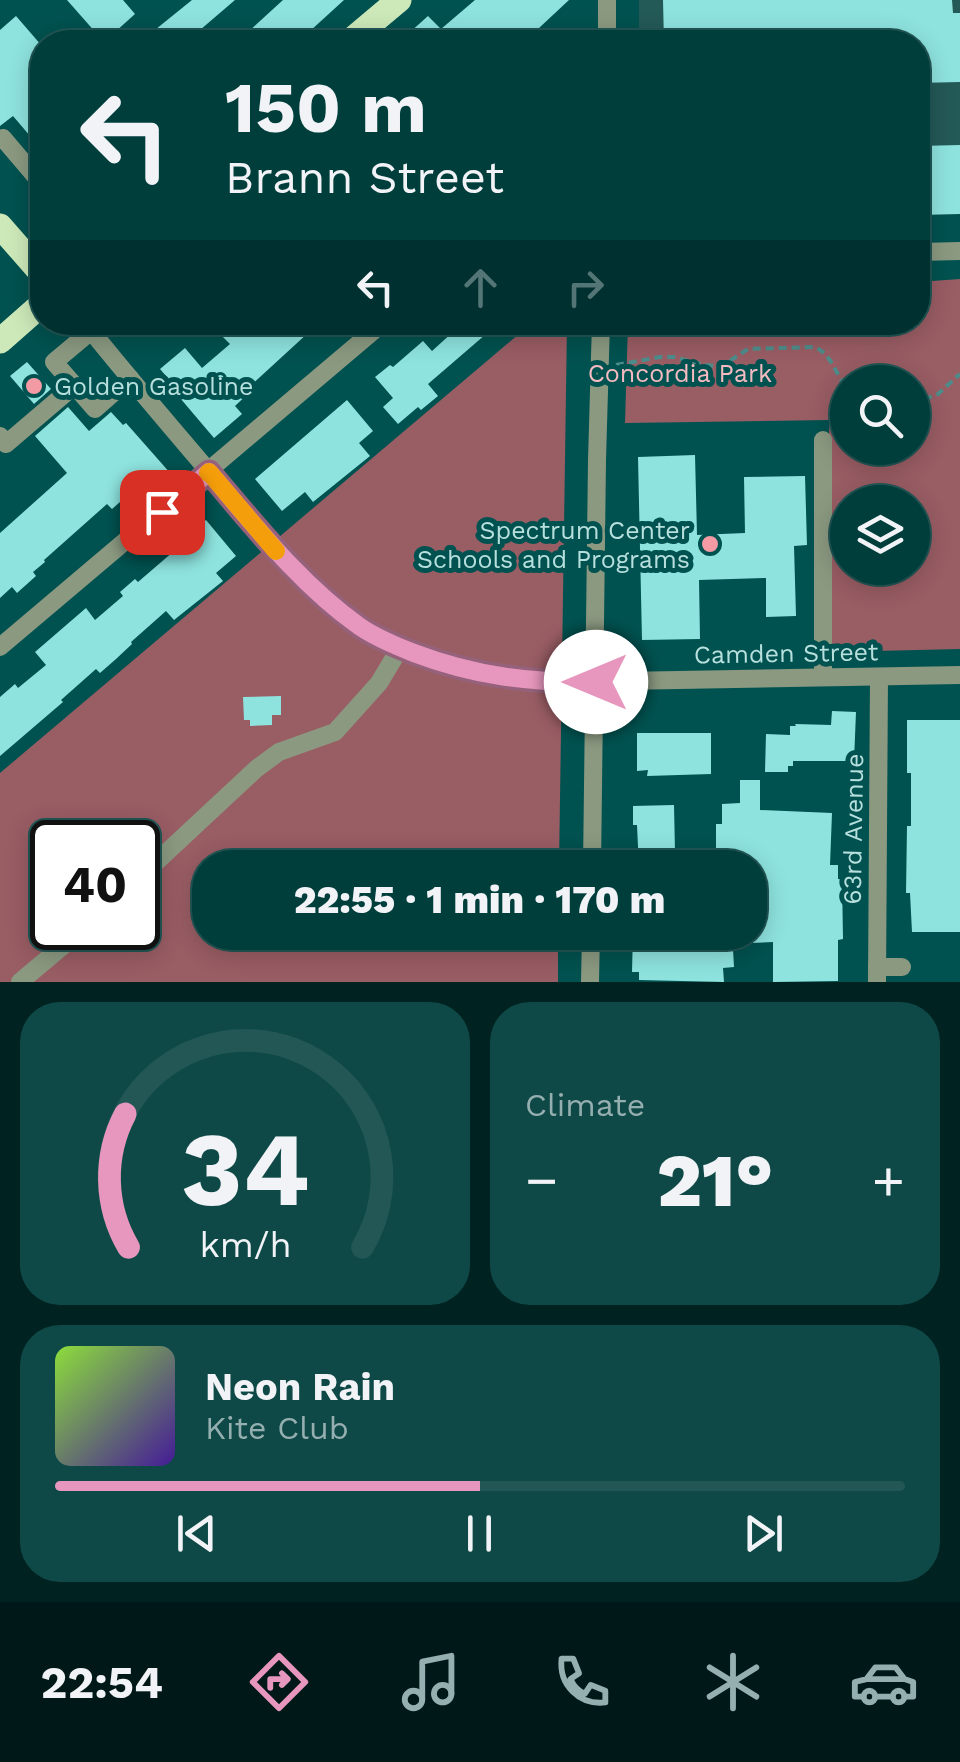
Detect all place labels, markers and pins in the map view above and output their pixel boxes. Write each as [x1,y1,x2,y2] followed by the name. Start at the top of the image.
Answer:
[54,372,253,401] place label: Golden Gasoline
[23,375,45,397] marker: Golden Gasoline
[120,470,205,555] pin
[417,516,690,574] place label: Spectrum Center Schools and Programs
[699,533,721,555] marker: Spectrum Center Schools and Programs

